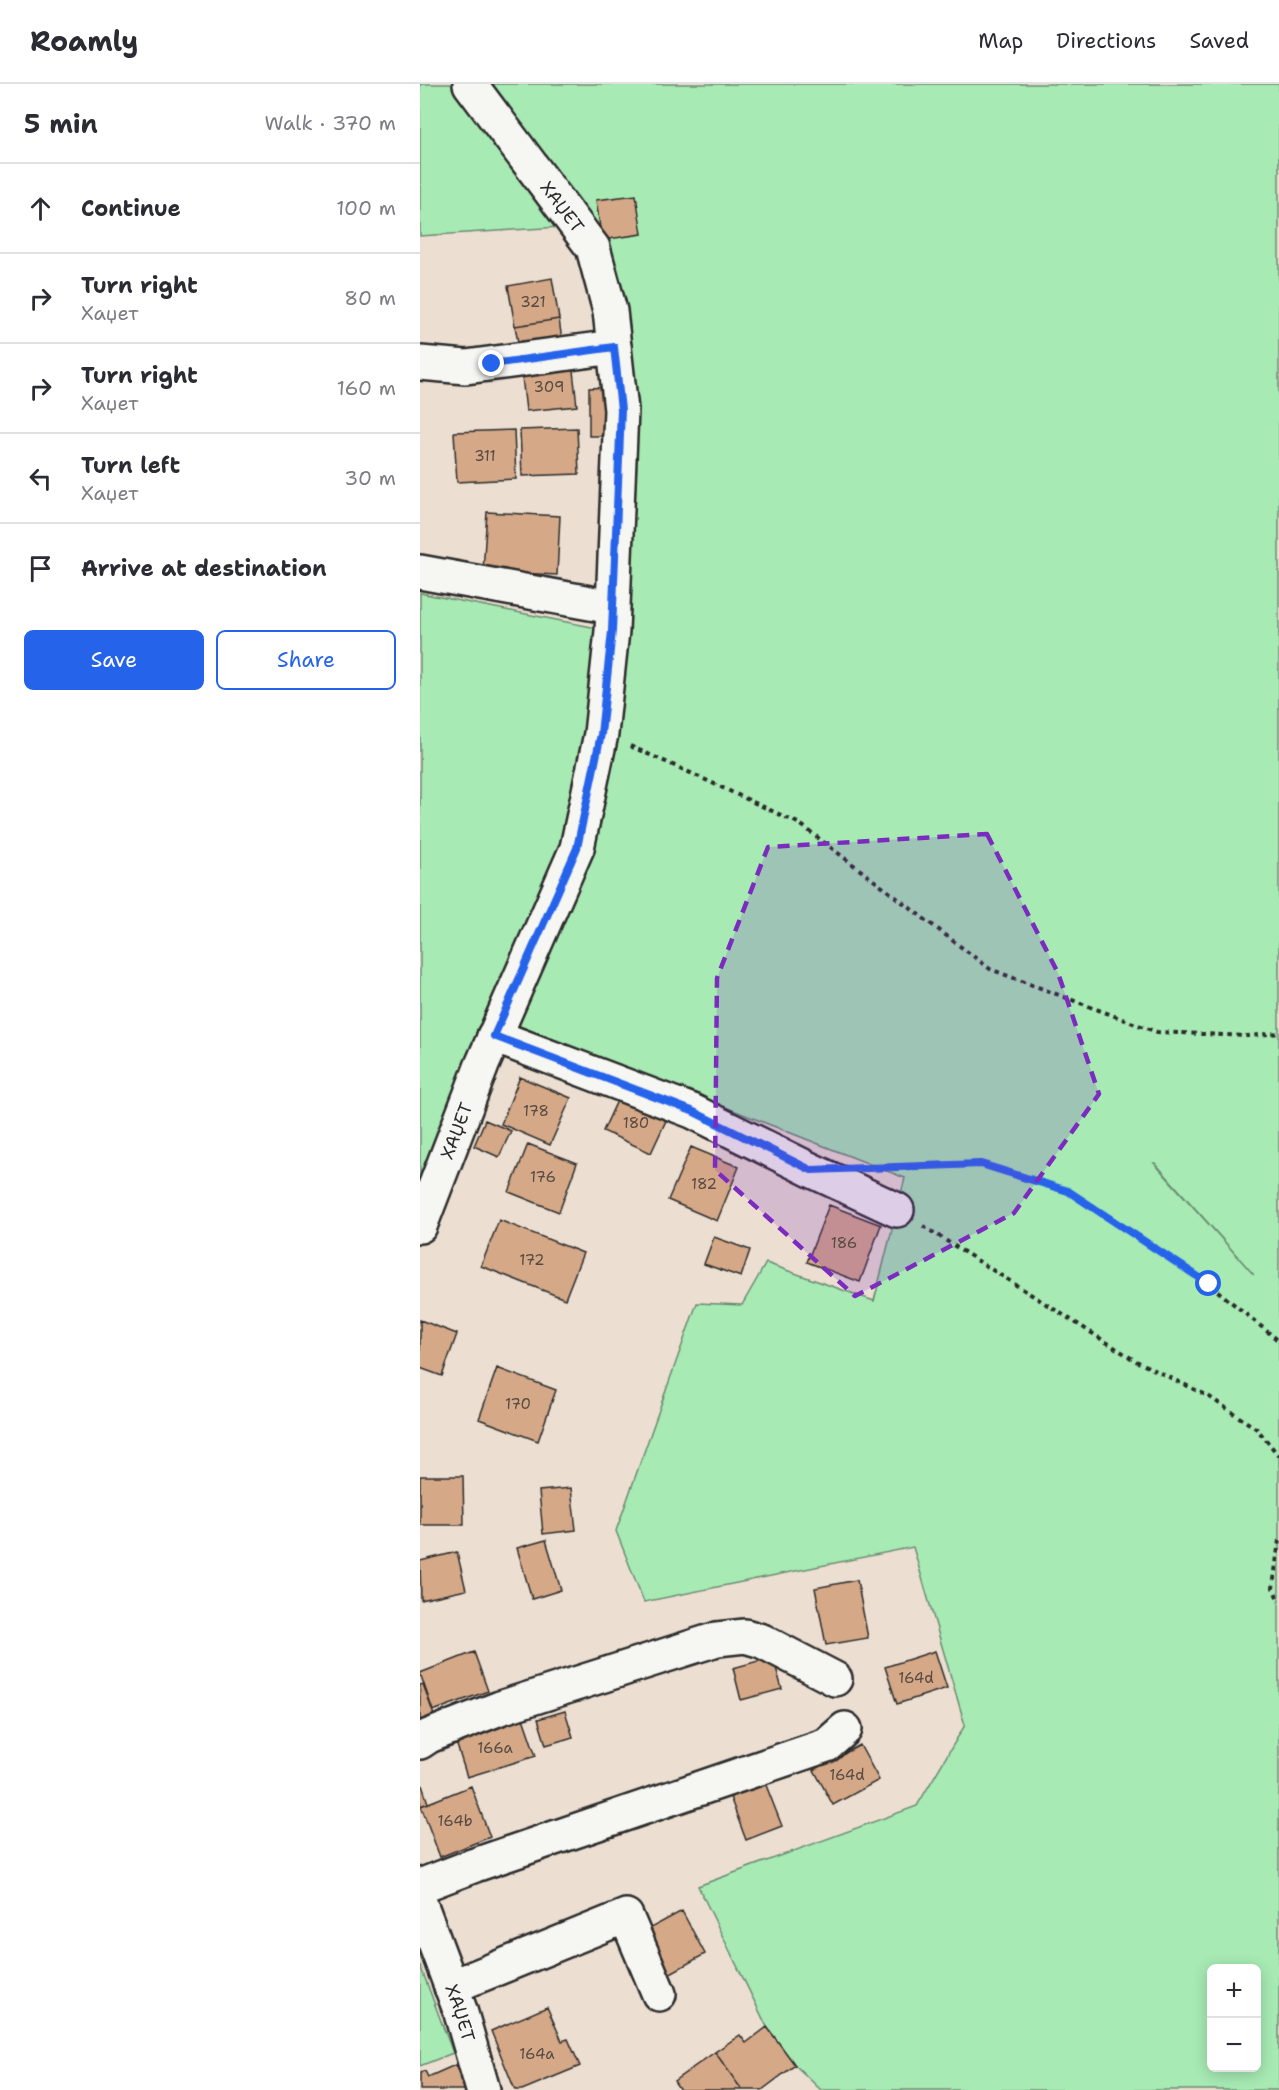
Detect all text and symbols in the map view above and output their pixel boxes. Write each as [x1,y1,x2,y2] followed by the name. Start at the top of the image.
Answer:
[30,22,138,60] text: Roamly
[978,27,1023,55] text: Map
[1056,27,1156,55] text: Directions
[1189,27,1249,55] text: Saved
[24,106,98,141] text: 5 min
[265,110,396,136] text: Walk · 370 m
[535,176,589,238] street label: ХАЏЕТ
[24,192,57,225] icon: ahead
[81,194,181,223] text: Continue
[336,195,396,221] text: 100 m
[81,271,198,300] text: Turn right
[24,282,57,315] icon: right
[344,285,396,311] text: 80 m
[520,292,546,312] house number: 321
[81,300,138,326] text: Хаџет
[478,350,504,376] route end
[81,361,198,390] text: Turn right
[24,372,57,405] icon: right
[337,375,396,401] text: 160 m
[534,377,564,397] house number: 309
[81,390,138,416] text: Хаџет
[474,446,496,466] house number: 311
[81,451,180,480] text: Turn left
[24,462,57,495] icon: left
[344,465,396,491] text: 30 m
[81,480,138,506] text: Хаџет
[24,552,57,585] icon: arrive
[81,554,327,583] text: Arrive at destination
[24,630,204,690] button: Save
[216,630,396,690] button: Share
[435,1099,478,1163] street label: ХАЏЕТ
[523,1101,549,1121] house number: 178
[623,1113,649,1133] house number: 180
[530,1167,556,1187] house number: 176
[691,1174,717,1194] house number: 182
[831,1233,857,1253] house number: 186
[519,1250,545,1270] house number: 172
[1195,1270,1221,1296] route start
[505,1394,531,1414] house number: 170
[898,1668,934,1688] house number: 164d
[477,1738,513,1758] house number: 166a
[829,1765,865,1785] house number: 164d
[437,1811,473,1831] house number: 164b
[1207,1964,1261,2072] map controls
[1207,1964,1261,2018] button: +
[439,1981,480,2044] street label: ХАЏЕТ
[1207,2018,1261,2072] button: −
[519,2044,555,2064] house number: 164a

